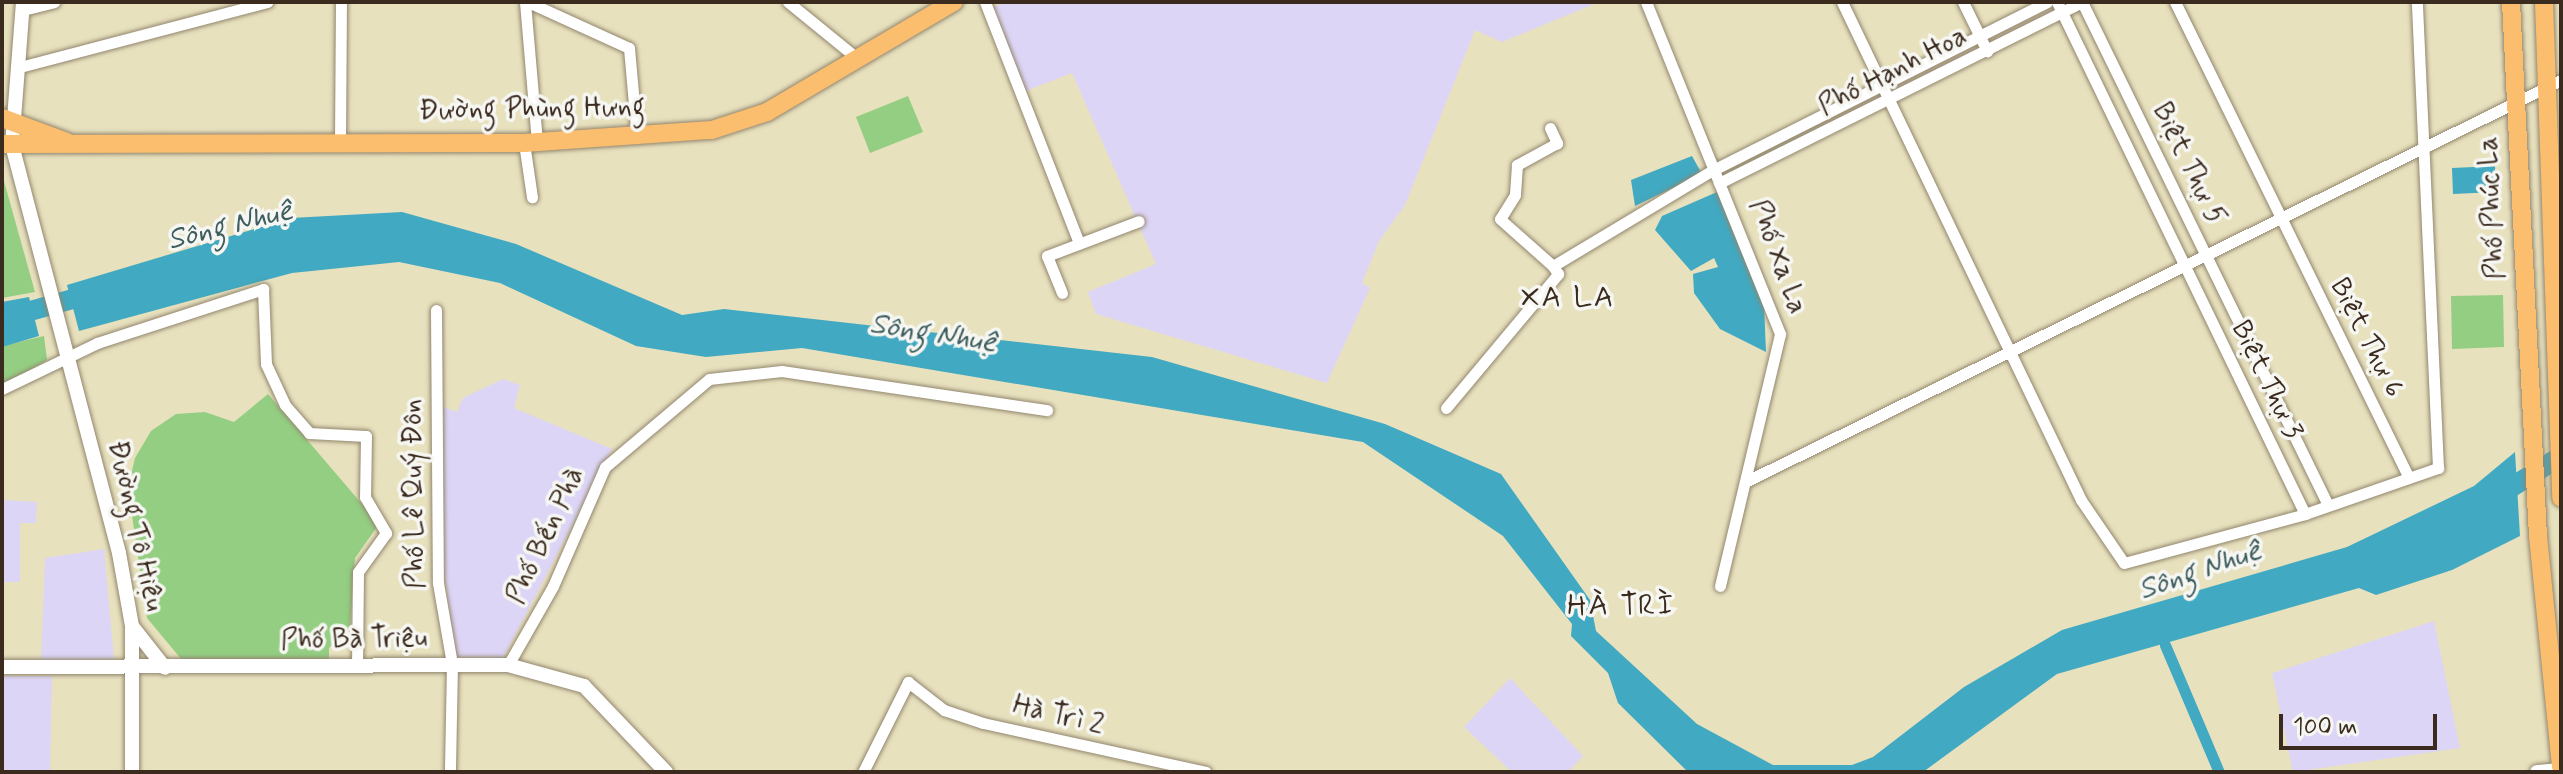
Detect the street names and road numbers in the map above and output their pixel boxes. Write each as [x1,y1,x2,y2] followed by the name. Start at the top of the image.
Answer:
[1813,20,1973,124] street label: Phố Hạnh Hoa
[419,91,645,129] street label: Đường Phùng Hưng
[2144,98,2232,230] street label: Biệt Thự 5
[2472,134,2514,282] street label: Phố Phúc La
[1740,194,1814,320] street label: Phố Xa La
[2322,273,2410,403] street label: Biệt Thự 6
[2223,316,2309,444] street label: Biệt Thự 3
[397,399,433,589] street label: Phố Lê Quý Đôn
[99,439,171,613] street label: Đường Tô Hiệu
[499,461,593,611] street label: Phố Bến Phà
[280,622,428,658] street label: Phố Bà Triệu
[1009,689,1107,743] street label: Hà Trì 2

